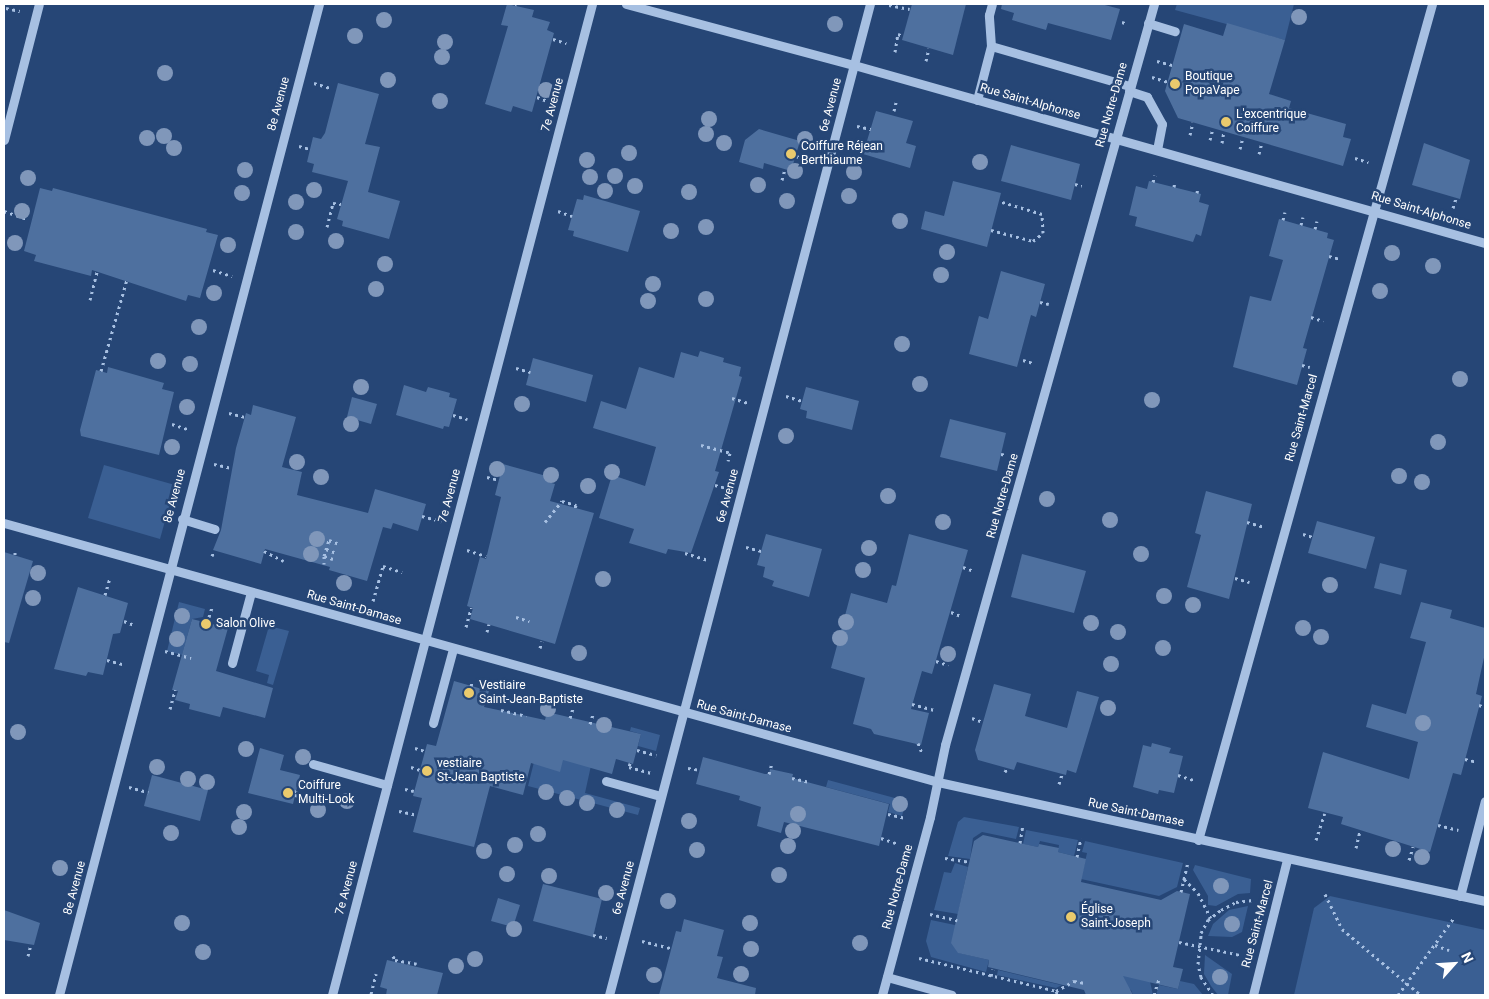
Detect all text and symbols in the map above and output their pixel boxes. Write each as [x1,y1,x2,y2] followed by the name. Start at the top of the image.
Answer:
[1093,61,1131,149] street label: Rue Notre-Dame
[1185,70,1240,98] place label: Boutique PopaVape
[265,75,293,133] street label: 8e Avenue
[539,76,567,134] street label: 7e Avenue
[817,76,845,134] street label: 6e Avenue
[1169,78,1181,90] marker: Boutique PopaVape
[978,81,1082,123] street label: Rue Saint-Alphonse
[1236,108,1306,136] place label: L'excentrique Coiffure
[1220,116,1232,128] marker: L'excentrique Coiffure
[801,140,883,168] place label: Coiffure Réjean Berthiaume
[785,148,797,160] marker: Coiffure Réjean Berthiaume
[1369,189,1473,233] street label: Rue Saint-Alphonse
[1283,373,1321,463] street label: Rue Saint-Marcel
[984,452,1022,540] street label: Rue Notre-Dame
[161,467,189,525] street label: 8e Avenue
[436,467,464,525] street label: 7e Avenue
[714,467,742,525] street label: 6e Avenue
[305,588,403,628] street label: Rue Saint-Damase
[216,617,275,631] place label: Salon Olive
[200,618,212,630] marker: Salon Olive
[479,679,583,707] place label: Vestiaire Saint-Jean-Baptiste
[463,687,475,699] marker: Vestiaire Saint-Jean-Baptiste
[695,697,793,737] street label: Rue Saint-Damase
[437,757,525,785] place label: vestiaire St-Jean Baptiste
[421,765,433,777] marker: vestiaire St-Jean Baptiste
[298,779,354,807] place label: Coiffure Multi-Look
[282,787,294,799] marker: Coiffure Multi-Look
[1087,796,1185,830] street label: Rue Saint-Damase
[880,843,916,931] street label: Rue Notre-Dame
[61,859,89,917] street label: 8e Avenue
[333,859,361,917] street label: 7e Avenue
[610,859,638,917] street label: 6e Avenue
[1239,879,1277,969] street label: Rue Saint-Marcel
[1081,903,1151,931] place label: Église Saint-Joseph
[1065,911,1077,923] marker: Église Saint-Joseph
[1429,939,1479,989] north arrow
[1458,949,1477,965] text: N

